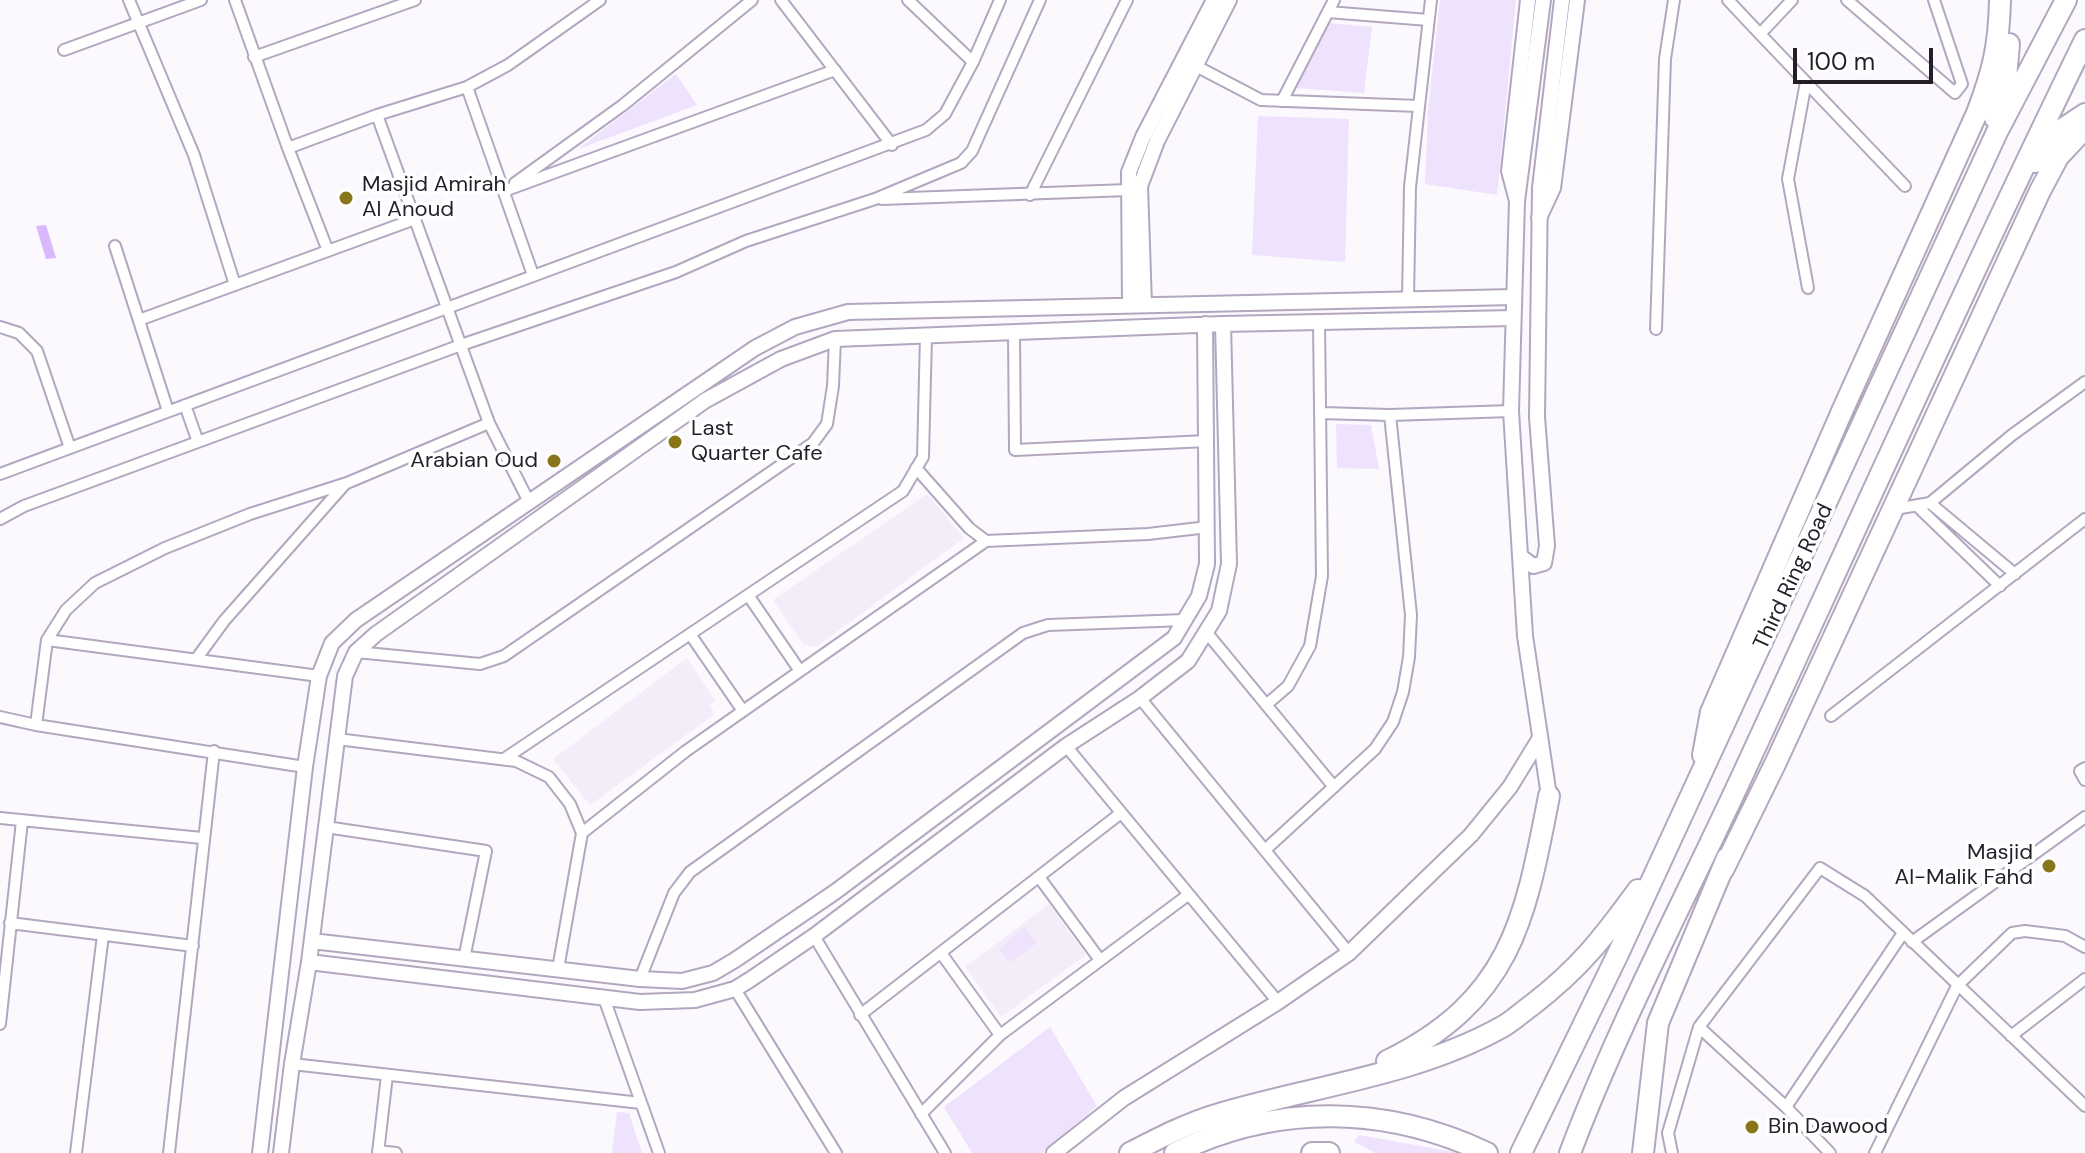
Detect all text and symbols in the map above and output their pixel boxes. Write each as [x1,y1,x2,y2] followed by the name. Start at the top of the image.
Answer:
[1797,32,1937,82] scale bar
[1807,46,1875,77] text: 100 m
[362,172,506,224] place label: Masjid Amirah Al Anoud
[337,189,355,207] marker: Masjid Amirah Al Anoud
[691,416,823,468] place label: Last Quarter Cafe
[666,433,684,451] marker: Last Quarter Cafe
[410,448,538,474] place label: Arabian Oud
[545,452,563,470] marker: Arabian Oud
[1749,500,1839,654] street label: Third Ring Road
[1895,840,2033,892] place label: Masjid Al-Malik Fahd
[2040,857,2058,875] marker: Masjid Al-Malik Fahd
[1768,1114,1888,1140] place label: Bin Dawood
[1743,1118,1761,1136] marker: Bin Dawood

